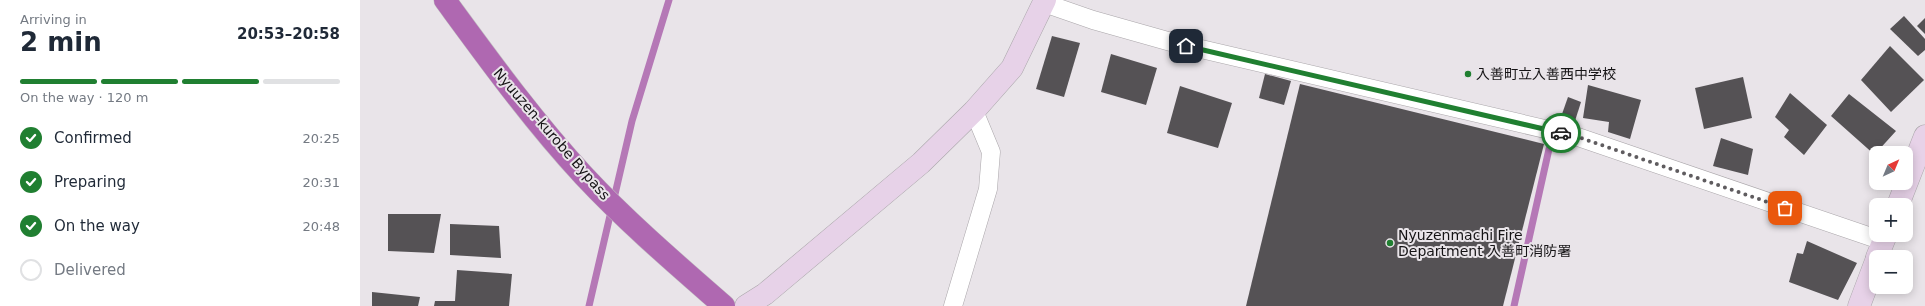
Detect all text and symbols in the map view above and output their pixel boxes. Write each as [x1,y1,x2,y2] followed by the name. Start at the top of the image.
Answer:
[20,12,87,27] text: Arriving in
[237,25,340,43] text: 20:53–20:58
[20,27,102,57] text: 2 min
[1169,29,1203,63] pin
[1175,35,1197,57] icon: home
[491,65,613,203] street label: Nyuuzen-kurobe Bypass
[1476,66,1616,82] place label: 入善町立入善西中学校
[1463,69,1473,79] marker: 入善町立入善西中学校
[20,90,148,105] text: On the way · 120 m
[1541,113,1581,153] courier
[1550,122,1572,144] icon: car
[20,127,42,149] icon: check
[54,129,132,147] text: Confirmed
[303,131,340,146] text: 20:25
[1869,146,1913,190] north arrow
[1869,146,1913,294] map controls
[20,171,42,193] icon: check
[54,173,126,191] text: Preparing
[303,175,340,190] text: 20:31
[1768,191,1802,225] pin
[1774,197,1796,219] icon: bag
[1869,198,1913,242] button: +
[20,215,42,237] icon: check
[54,217,140,235] text: On the way
[303,219,340,234] text: 20:48
[1398,227,1571,259] place label: Nyuzenmachi Fire Department 入善町消防署
[1385,238,1395,248] marker: Nyuzenmachi Fire Department 入善町消防署
[1869,250,1913,294] button: −
[54,261,126,279] text: Delivered

